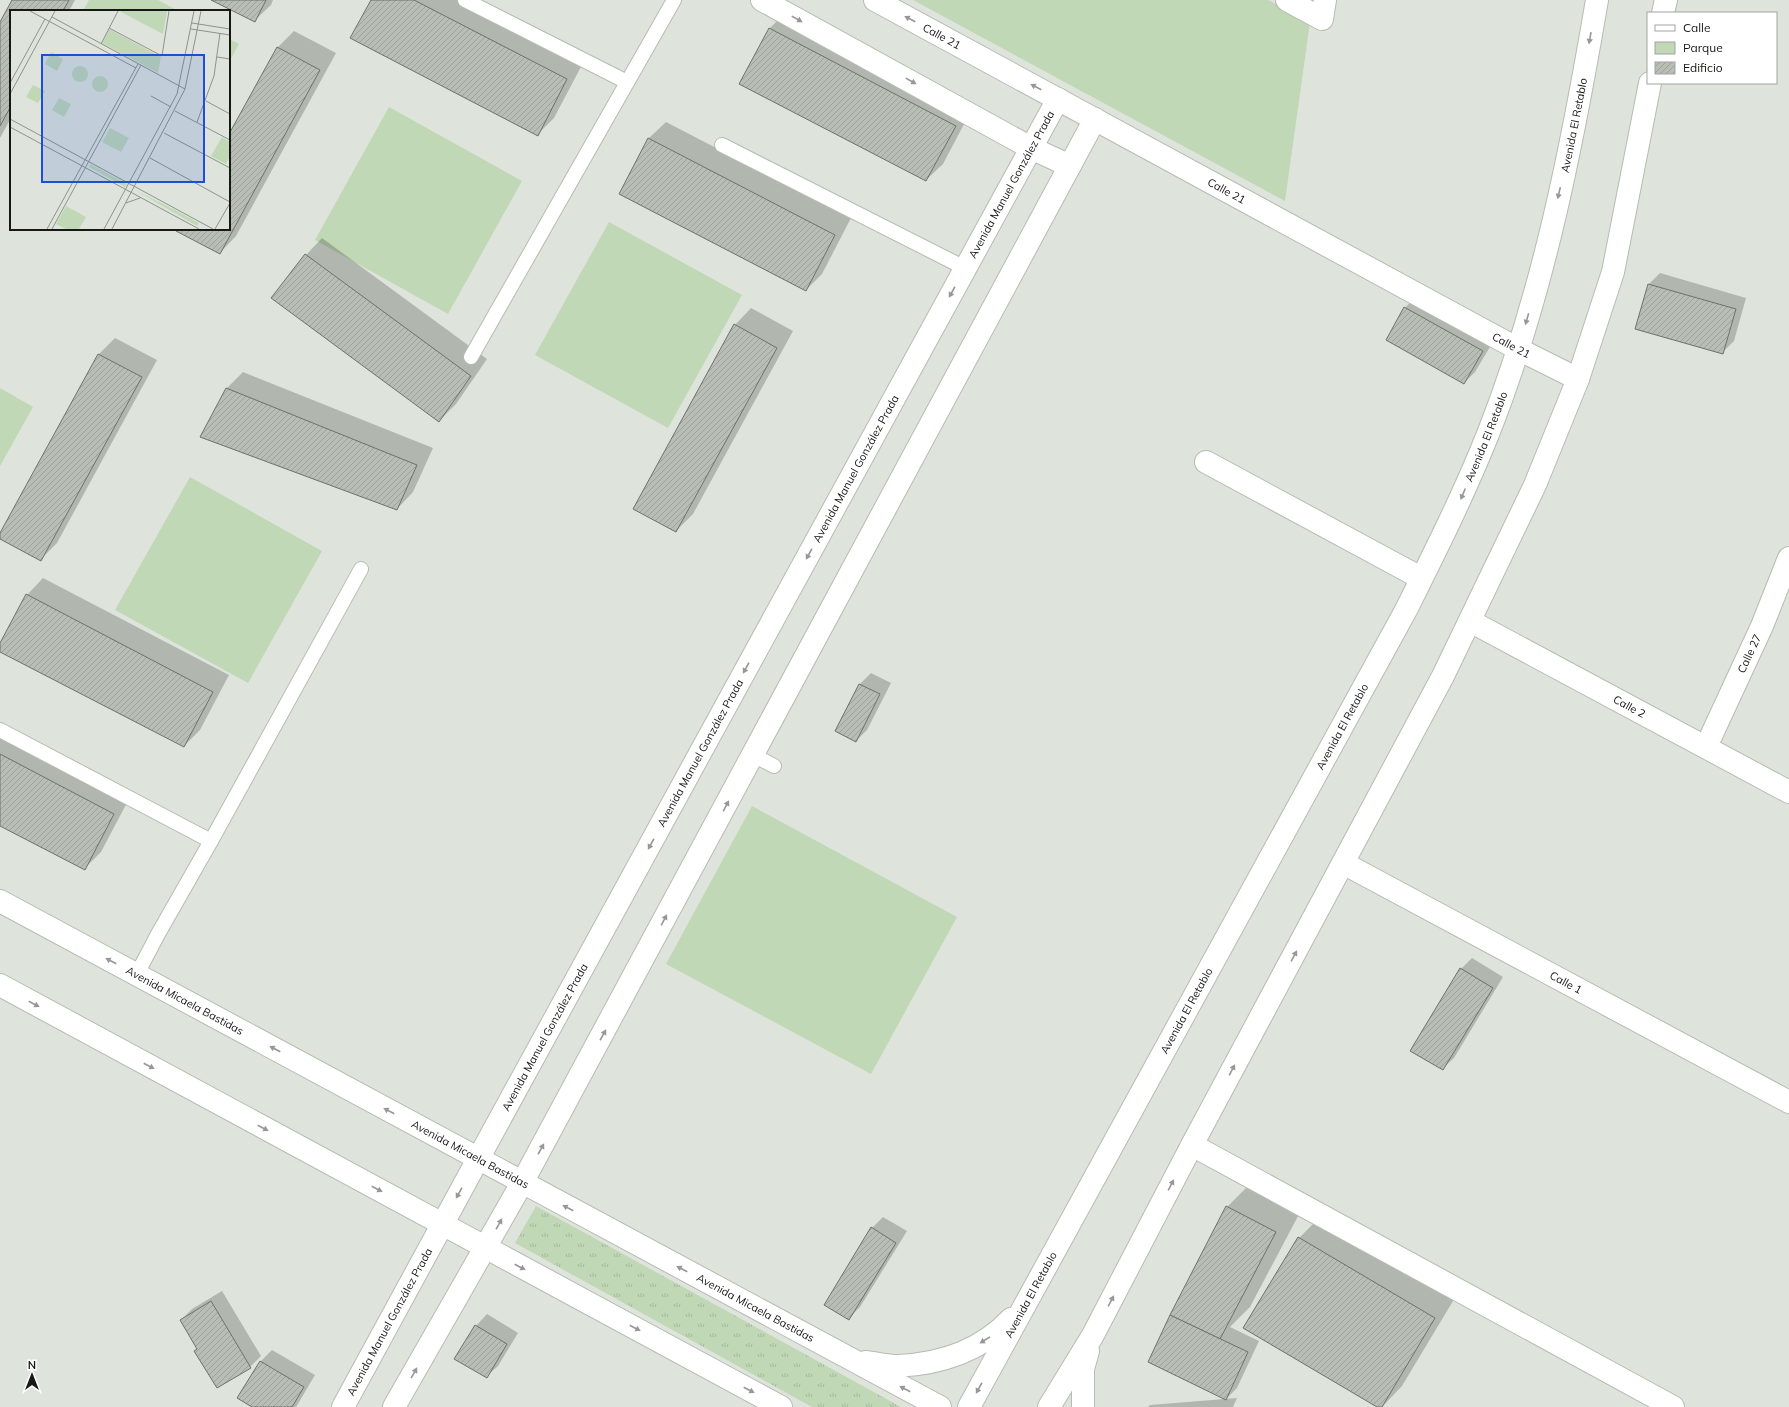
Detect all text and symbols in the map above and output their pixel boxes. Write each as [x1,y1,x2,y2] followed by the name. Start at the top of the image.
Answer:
[10,10,230,230] inset map
[1647,12,1777,84] legend
[791,15,802,22] one-way arrow
[904,15,915,22] one-way arrow
[920,20,963,52] street label: Calle 21
[1683,20,1710,35] text: Calle
[1587,32,1593,45] one-way arrow
[1683,40,1723,55] text: Parque
[1683,60,1723,75] text: Edificio
[1558,77,1590,174] street label: Avenida El Retablo
[905,78,916,85] one-way arrow
[1030,84,1042,90] one-way arrow
[965,108,1057,261] street label: Avenida Manuel González Prada
[1205,175,1248,207] street label: Calle 21
[1556,187,1562,199] one-way arrow
[948,287,955,298] one-way arrow
[1523,313,1529,325] one-way arrow
[1490,329,1533,361] street label: Calle 21
[1462,390,1510,484] street label: Avenida El Retablo
[810,392,902,545] street label: Avenida Manuel González Prada
[1459,488,1465,500] one-way arrow
[805,548,812,560] one-way arrow
[1734,632,1764,675] street label: Calle 27
[743,662,750,674] one-way arrow
[654,677,746,829] street label: Avenida Manuel González Prada
[1313,681,1371,772] street label: Avenida El Retablo
[1611,692,1648,721] street label: Calle 2
[723,800,729,812] one-way arrow
[647,838,654,849] one-way arrow
[661,914,668,926] one-way arrow
[1290,950,1297,962] one-way arrow
[106,957,117,964] one-way arrow
[499,961,591,1113] street label: Avenida Manuel González Prada
[124,963,246,1038] street label: Avenida Micaela Bastidas
[1157,965,1216,1056] street label: Avenida El Retablo
[1547,968,1585,997] street label: Calle 1
[28,1001,40,1007] one-way arrow
[599,1029,606,1041] one-way arrow
[269,1046,281,1052] one-way arrow
[143,1062,154,1069] one-way arrow
[1229,1065,1235,1076] one-way arrow
[384,1108,395,1114] one-way arrow
[409,1117,531,1191] street label: Avenida Micaela Bastidas
[257,1124,269,1131] one-way arrow
[537,1143,544,1155] one-way arrow
[1168,1179,1174,1191] one-way arrow
[371,1186,383,1193] one-way arrow
[456,1187,463,1199] one-way arrow
[562,1205,574,1211] one-way arrow
[496,1218,503,1230] one-way arrow
[343,1245,435,1398] street label: Avenida Manuel González Prada
[1001,1249,1060,1340] street label: Avenida El Retablo
[515,1263,526,1270] one-way arrow
[677,1266,688,1273] one-way arrow
[694,1270,817,1345] street label: Avenida Micaela Bastidas
[1108,1295,1114,1306] one-way arrow
[629,1325,641,1332] one-way arrow
[980,1336,990,1344] one-way arrow
[12,1355,52,1395] north arrow
[28,1358,36,1372] text: N
[410,1367,417,1379] one-way arrow
[976,1383,982,1394] one-way arrow
[900,1386,911,1392] one-way arrow
[743,1387,755,1393] one-way arrow

